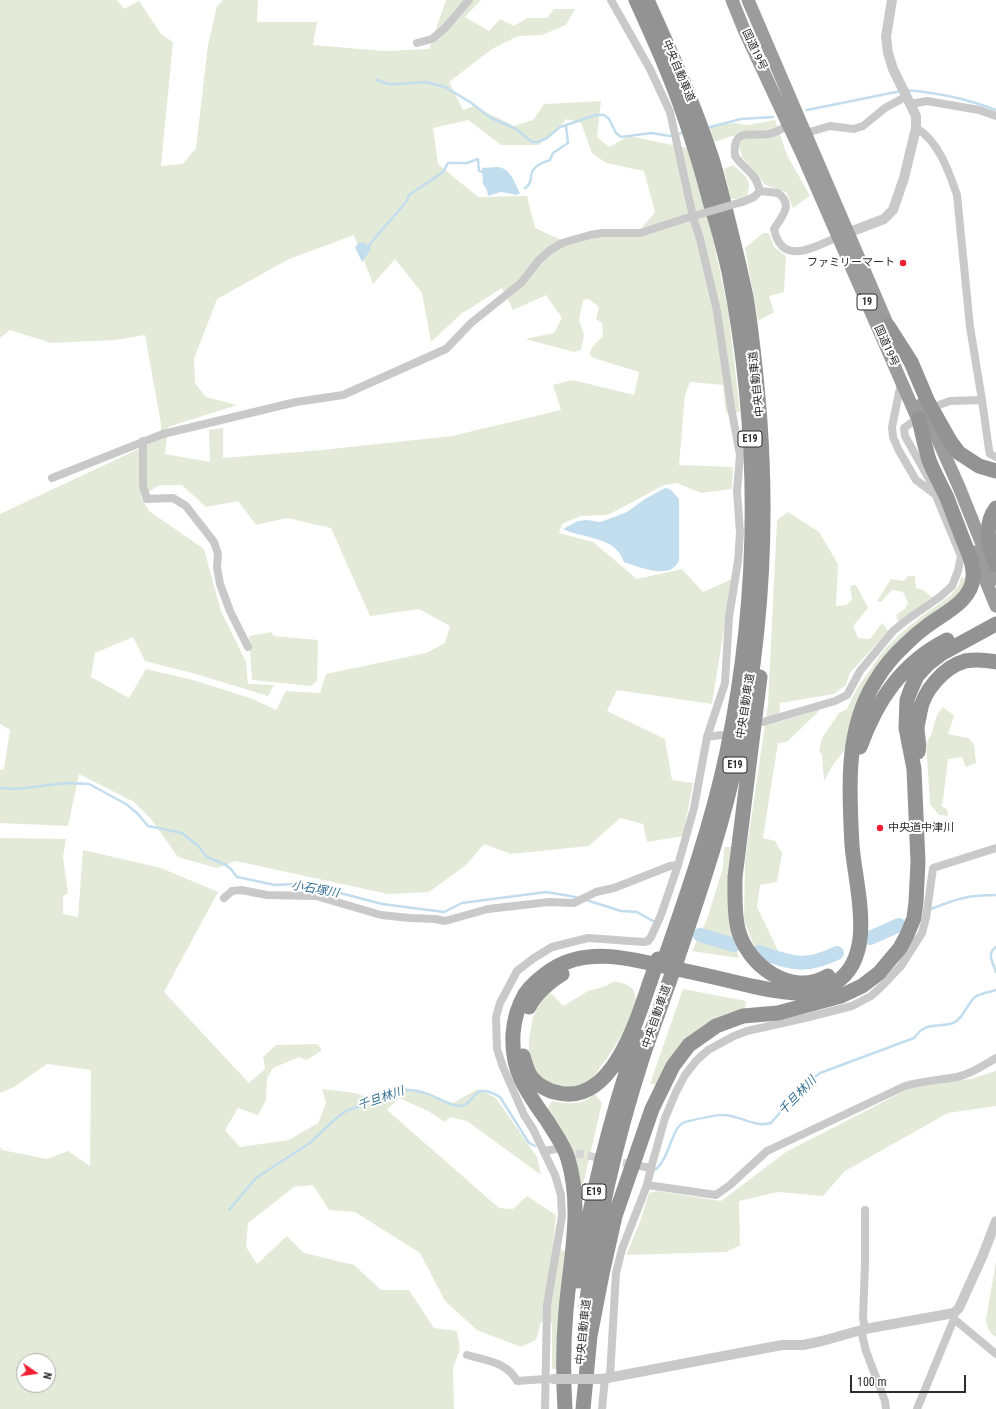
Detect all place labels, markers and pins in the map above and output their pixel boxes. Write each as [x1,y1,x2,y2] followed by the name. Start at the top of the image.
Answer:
[807,256,895,270] place label: ファミリーマート
[898,258,908,268] marker: ファミリーマート
[888,821,954,835] place label: 中央道中津川
[875,823,885,833] marker: 中央道中津川

